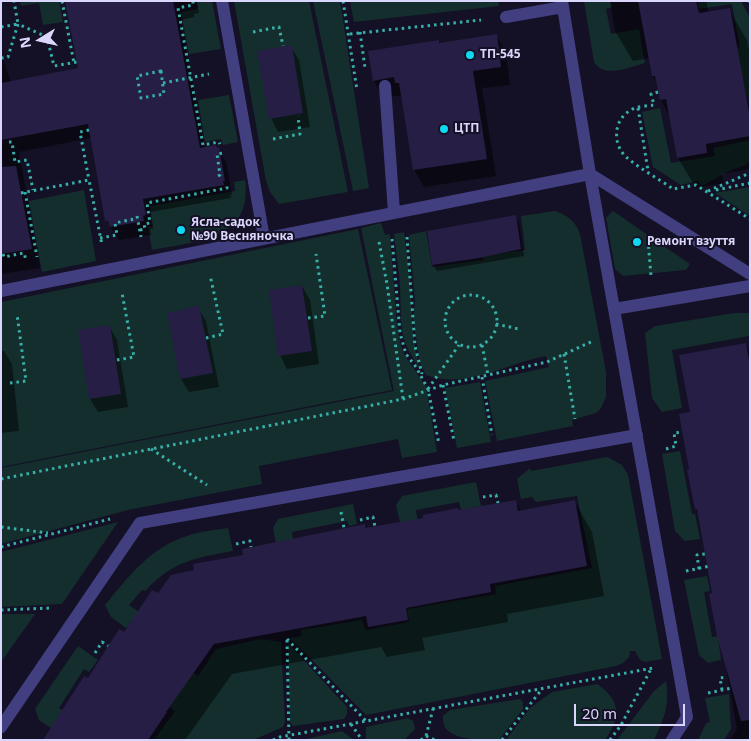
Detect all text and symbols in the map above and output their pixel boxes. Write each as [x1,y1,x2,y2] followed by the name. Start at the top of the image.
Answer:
[15,15,65,65] north arrow
[14,35,35,50] text: N
[480,48,520,62] place label: ТП-545
[464,49,476,61] marker: ТП-545
[454,122,479,136] place label: ЦТП
[438,123,450,135] marker: ЦТП
[191,216,294,244] place label: Ясла-садок №90 Весняночка
[175,224,187,236] marker: Ясла-садок №90 Весняночка
[647,235,735,249] place label: Ремонт взуття
[631,236,643,248] marker: Ремонт взуття
[576,694,687,726] scale bar
[582,703,617,723] text: 20 m

